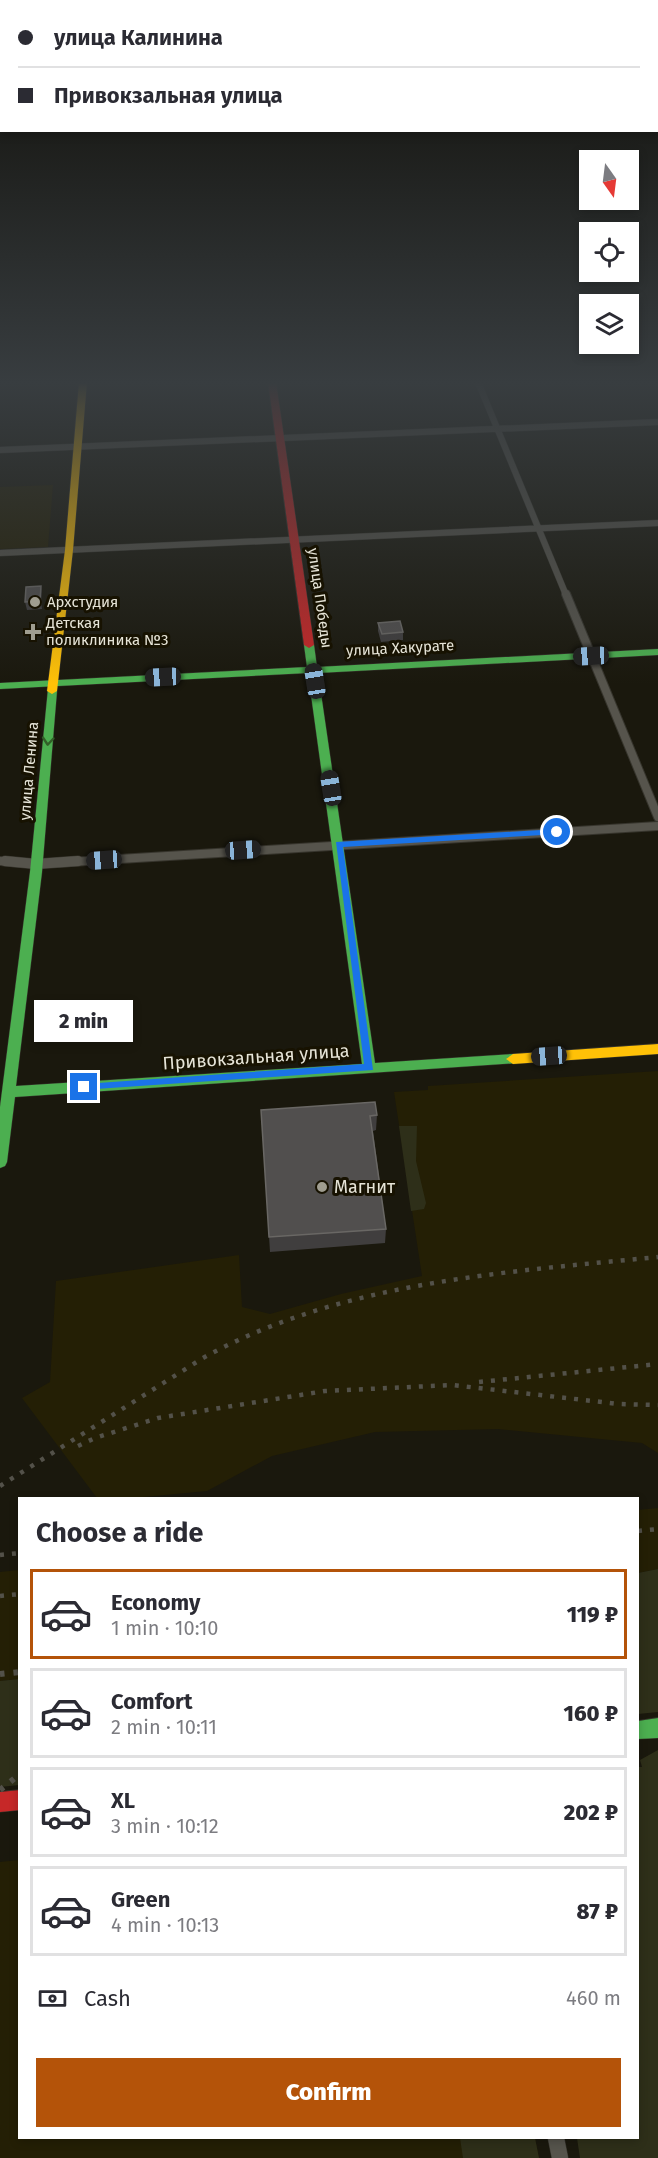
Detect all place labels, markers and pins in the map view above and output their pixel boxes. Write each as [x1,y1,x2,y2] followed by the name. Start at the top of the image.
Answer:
[47,593,118,611] place label: Архстудия
[28,595,42,609] marker: Архстудия
[45,614,168,649] place label: Детская поликлиника №3
[24,623,42,641] marker: Детская поликлиника №3
[334,1176,396,1198] place label: Магнит
[315,1180,329,1194] marker: Магнит

